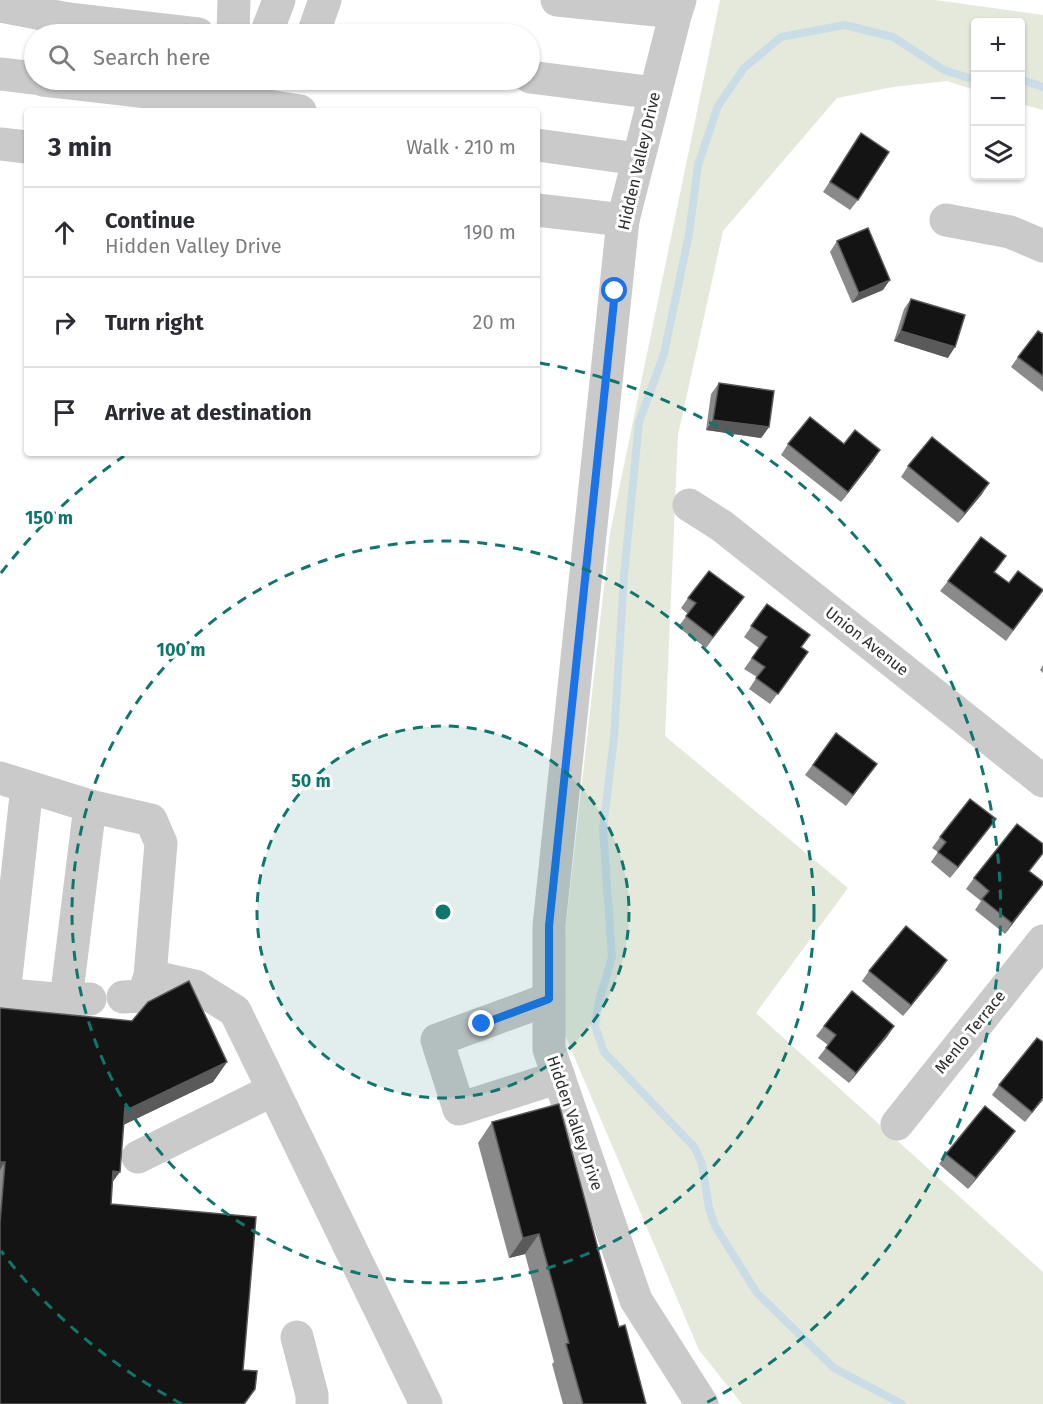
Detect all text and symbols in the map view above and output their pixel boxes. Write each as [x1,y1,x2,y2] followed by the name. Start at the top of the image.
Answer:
[971,18,1025,180] map controls
[971,18,1025,72] button: +
[24,24,540,90] search box
[45,41,78,74] icon: search
[93,44,211,71] text: Search here
[971,72,1025,126] button: −
[614,90,664,232] street label: Hidden Valley Drive
[971,126,1025,180] button: layers
[48,132,112,163] text: 3 min
[406,135,516,159] text: Walk · 210 m
[105,207,195,234] text: Continue
[48,216,81,249] icon: ahead
[463,220,516,244] text: 190 m
[105,234,282,258] text: Hidden Valley Drive
[601,277,627,303] route start
[48,306,81,339] icon: right
[105,309,204,336] text: Turn right
[473,310,516,334] text: 20 m
[48,396,81,429] icon: arrive
[105,399,312,426] text: Arrive at destination
[25,507,73,529] text: 150 m
[822,603,912,679] street label: Union Avenue
[157,639,205,661] text: 100 m
[291,770,331,792] text: 50 m
[433,902,453,922] centre of rings
[931,987,1009,1077] street label: Menlo Terrace
[468,1010,494,1036] route end
[543,1053,607,1193] street label: Hidden Valley Drive

